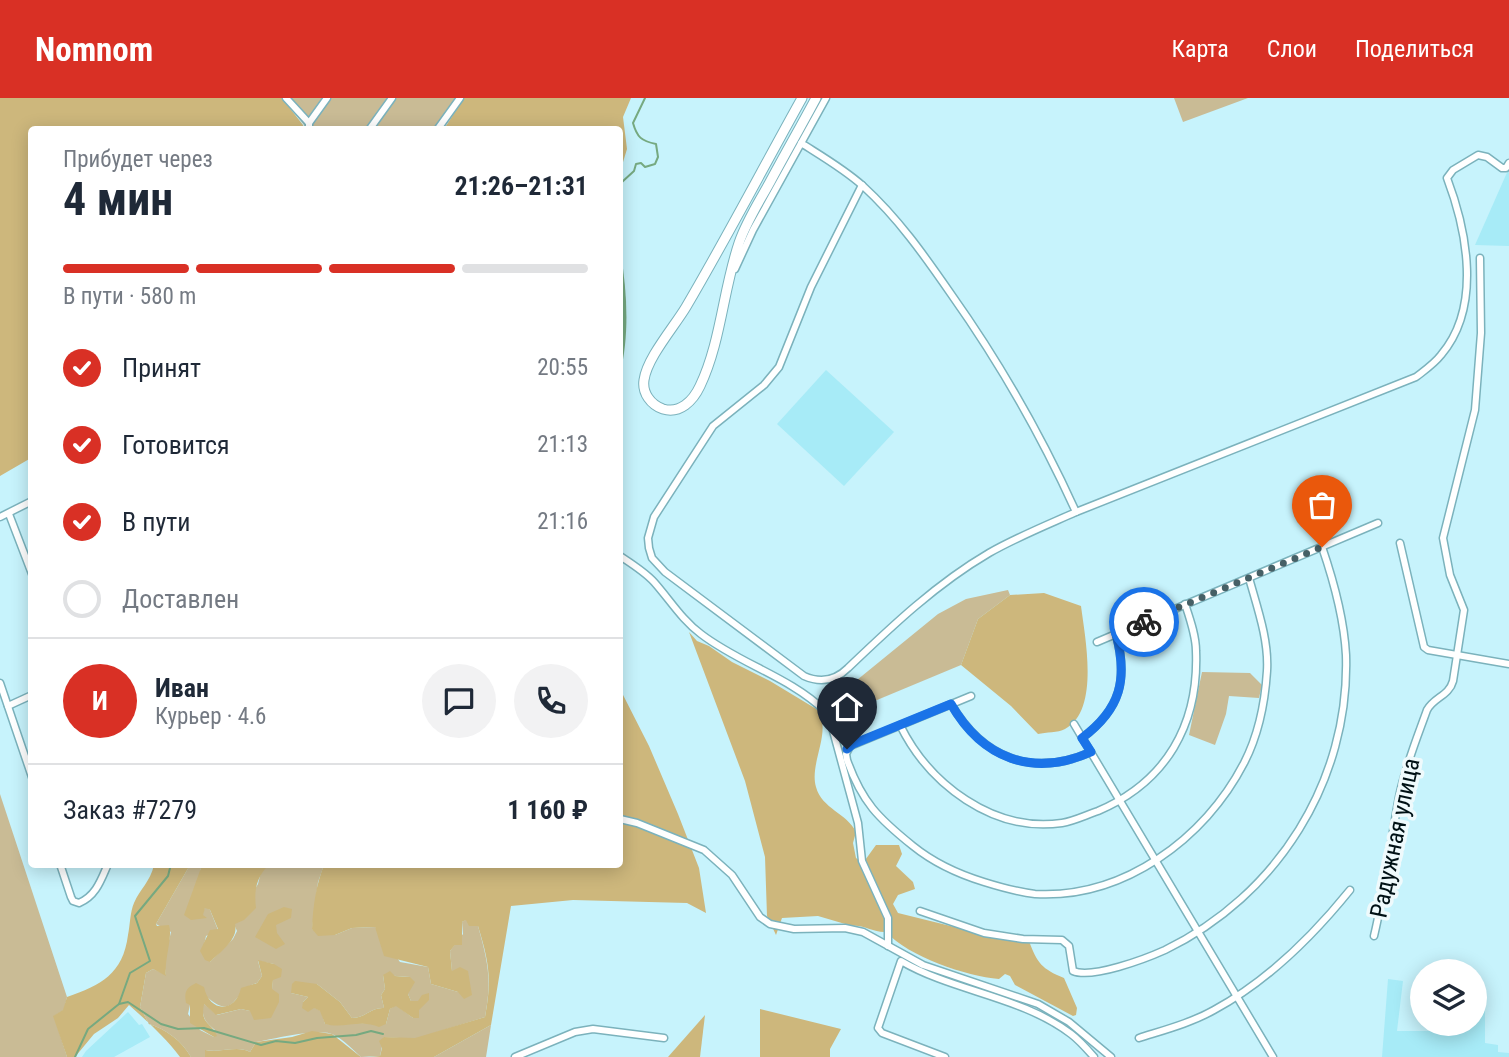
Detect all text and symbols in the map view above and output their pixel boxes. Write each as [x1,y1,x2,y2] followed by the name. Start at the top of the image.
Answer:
[35,30,153,69] text: Nomnom
[1171,35,1229,63] text: Карта
[1267,35,1317,63] text: Слои
[1355,35,1474,63] text: Поделиться
[63,146,213,173] text: Прибудет через
[454,171,588,201] text: 21:26–21:31
[63,172,173,226] text: 4 мин
[63,283,196,310] text: В пути · 580 m
[63,349,101,387] icon: check
[122,353,201,383] text: Принят
[537,354,588,381] text: 20:55
[63,426,101,464] icon: check
[122,430,230,460] text: Готовится
[537,431,588,458] text: 21:13
[1292,475,1352,547] pin
[1303,486,1341,524] icon: bag
[63,503,101,541] icon: check
[122,507,191,537] text: В пути
[537,508,588,535] text: 21:16
[122,584,239,614] text: Доставлен
[1109,587,1179,657] courier
[1125,603,1163,641] icon: bike
[422,664,496,738] button: chat
[514,664,588,738] button: phone
[155,673,209,703] text: Иван
[817,677,877,749] pin
[92,686,108,716] text: И
[828,688,866,726] icon: home
[155,703,266,730] text: Курьер · 4.6
[1364,756,1426,920] street label: Радужная улица
[63,795,197,825] text: Заказ #7279
[507,795,588,825] text: 1 160 ₽
[1410,959,1487,1036] map controls
[1410,959,1487,1036] button: layers

